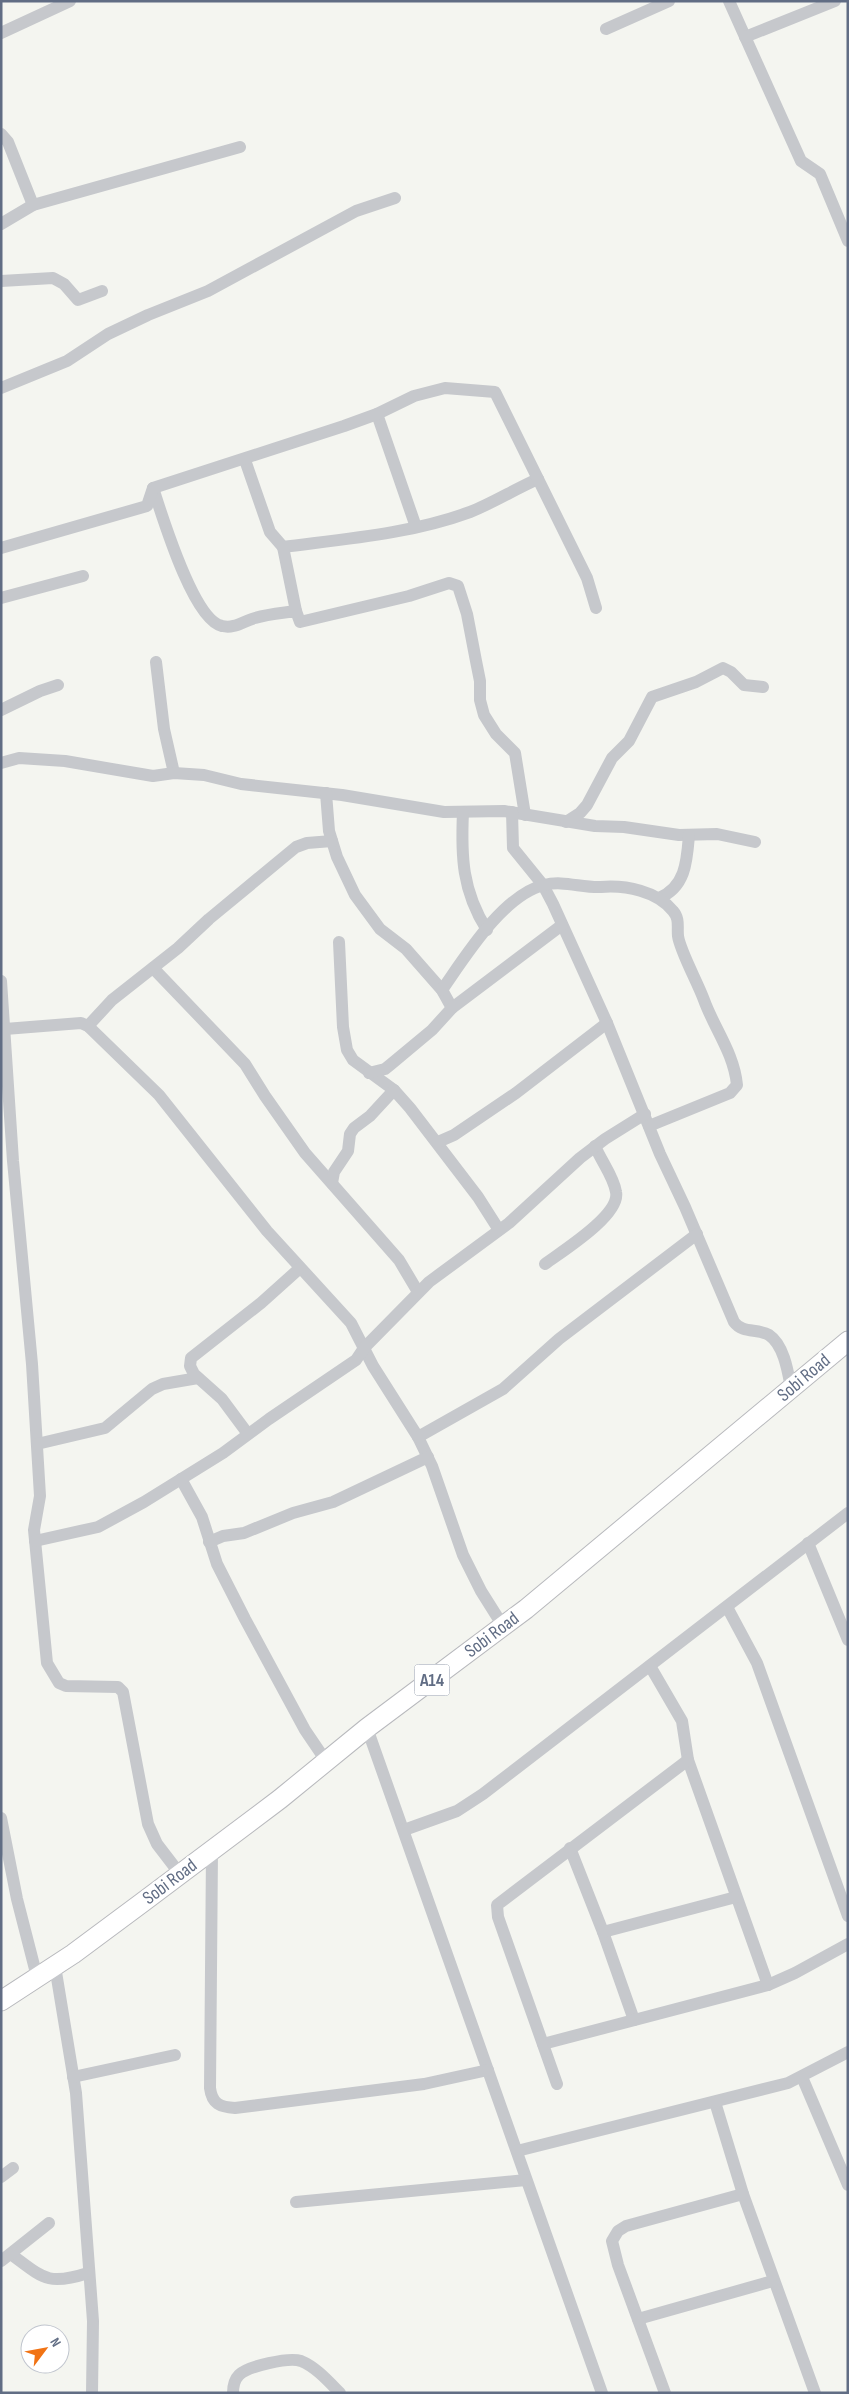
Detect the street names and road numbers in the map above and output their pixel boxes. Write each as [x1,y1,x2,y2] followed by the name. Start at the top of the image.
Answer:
[773,1349,835,1407] street label: Sobi Road
[460,1607,524,1663] street label: Sobi Road
[414,1664,450,1696] road number: A14
[138,1854,202,1910] street label: Sobi Road

